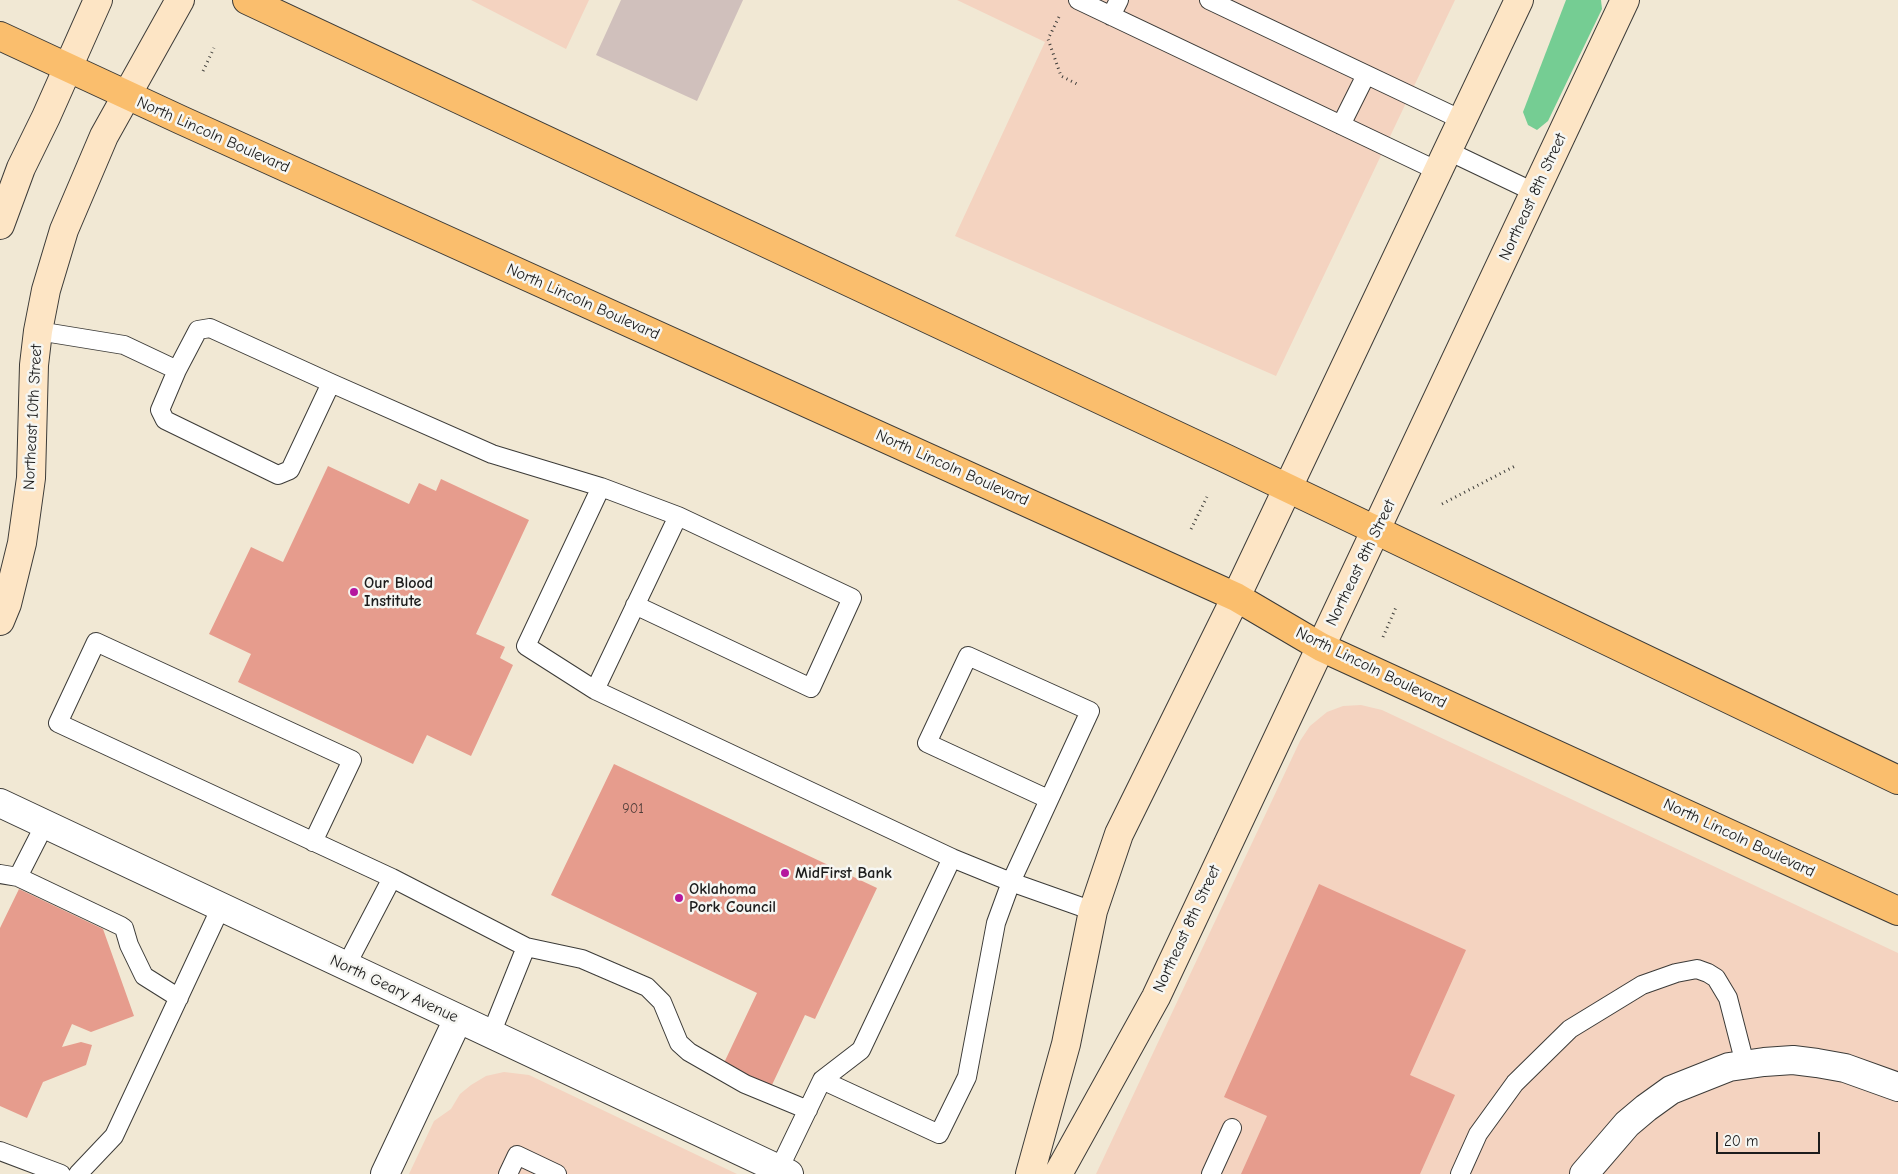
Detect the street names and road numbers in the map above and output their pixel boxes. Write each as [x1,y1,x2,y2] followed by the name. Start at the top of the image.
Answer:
[134,93,292,177] street label: North Lincoln Boulevard
[1495,130,1571,264] street label: Northeast 8th Street
[504,260,662,344] street label: North Lincoln Boulevard
[20,344,46,490] street label: Northeast 10th Street
[873,426,1031,510] street label: North Lincoln Boulevard
[1322,497,1400,629] street label: Northeast 8th Street
[1293,623,1449,713] street label: North Lincoln Boulevard
[1660,794,1818,882] street label: North Lincoln Boulevard
[1149,862,1225,996] street label: Northeast 8th Street
[327,951,461,1027] street label: North Geary Avenue

